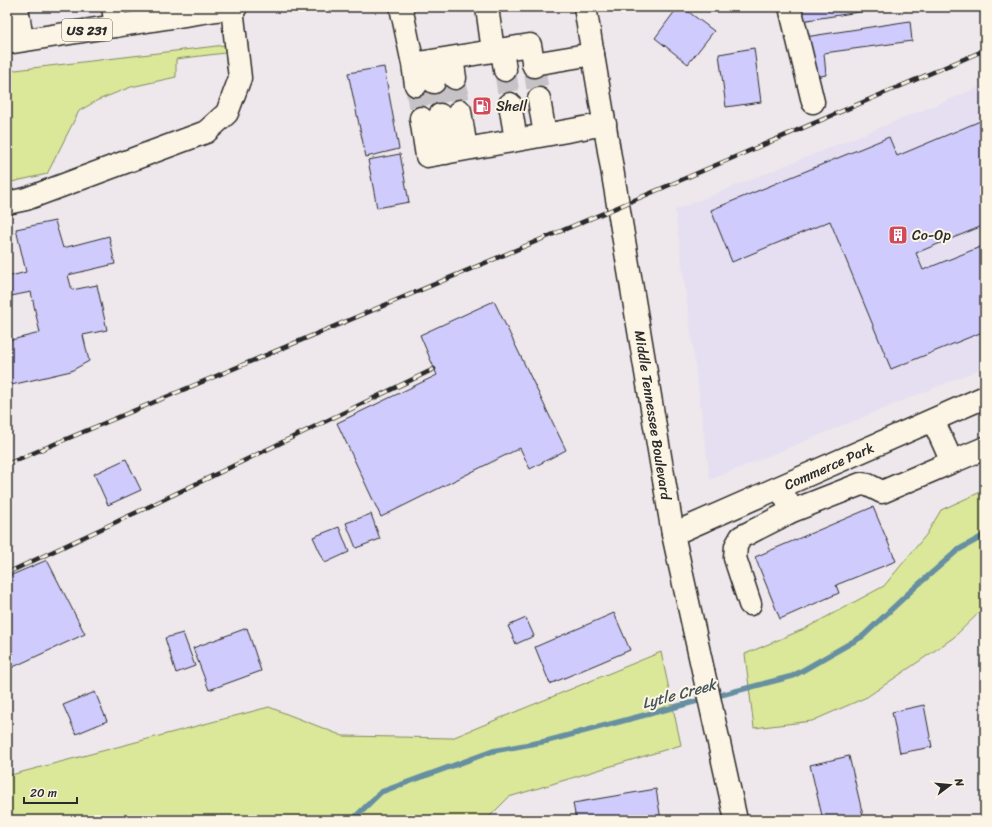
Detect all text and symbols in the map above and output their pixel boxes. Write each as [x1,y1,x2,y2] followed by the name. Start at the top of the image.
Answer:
[62,19,112,41] road number: US 231
[496,94,528,119] place label: Shell
[471,95,493,117] fuel station icon: Shell
[912,223,951,248] place label: Co-Op
[887,224,909,246] building icon: Co-Op
[627,329,678,503] street label: Middle Tennessee Boulevard
[780,435,878,497] street label: Commerce Park
[639,671,721,716] water label: Lytle Creek
[930,765,970,805] north arrow
[949,775,969,789] text: N
[24,779,77,805] scale bar
[30,782,57,804] text: 20 m

